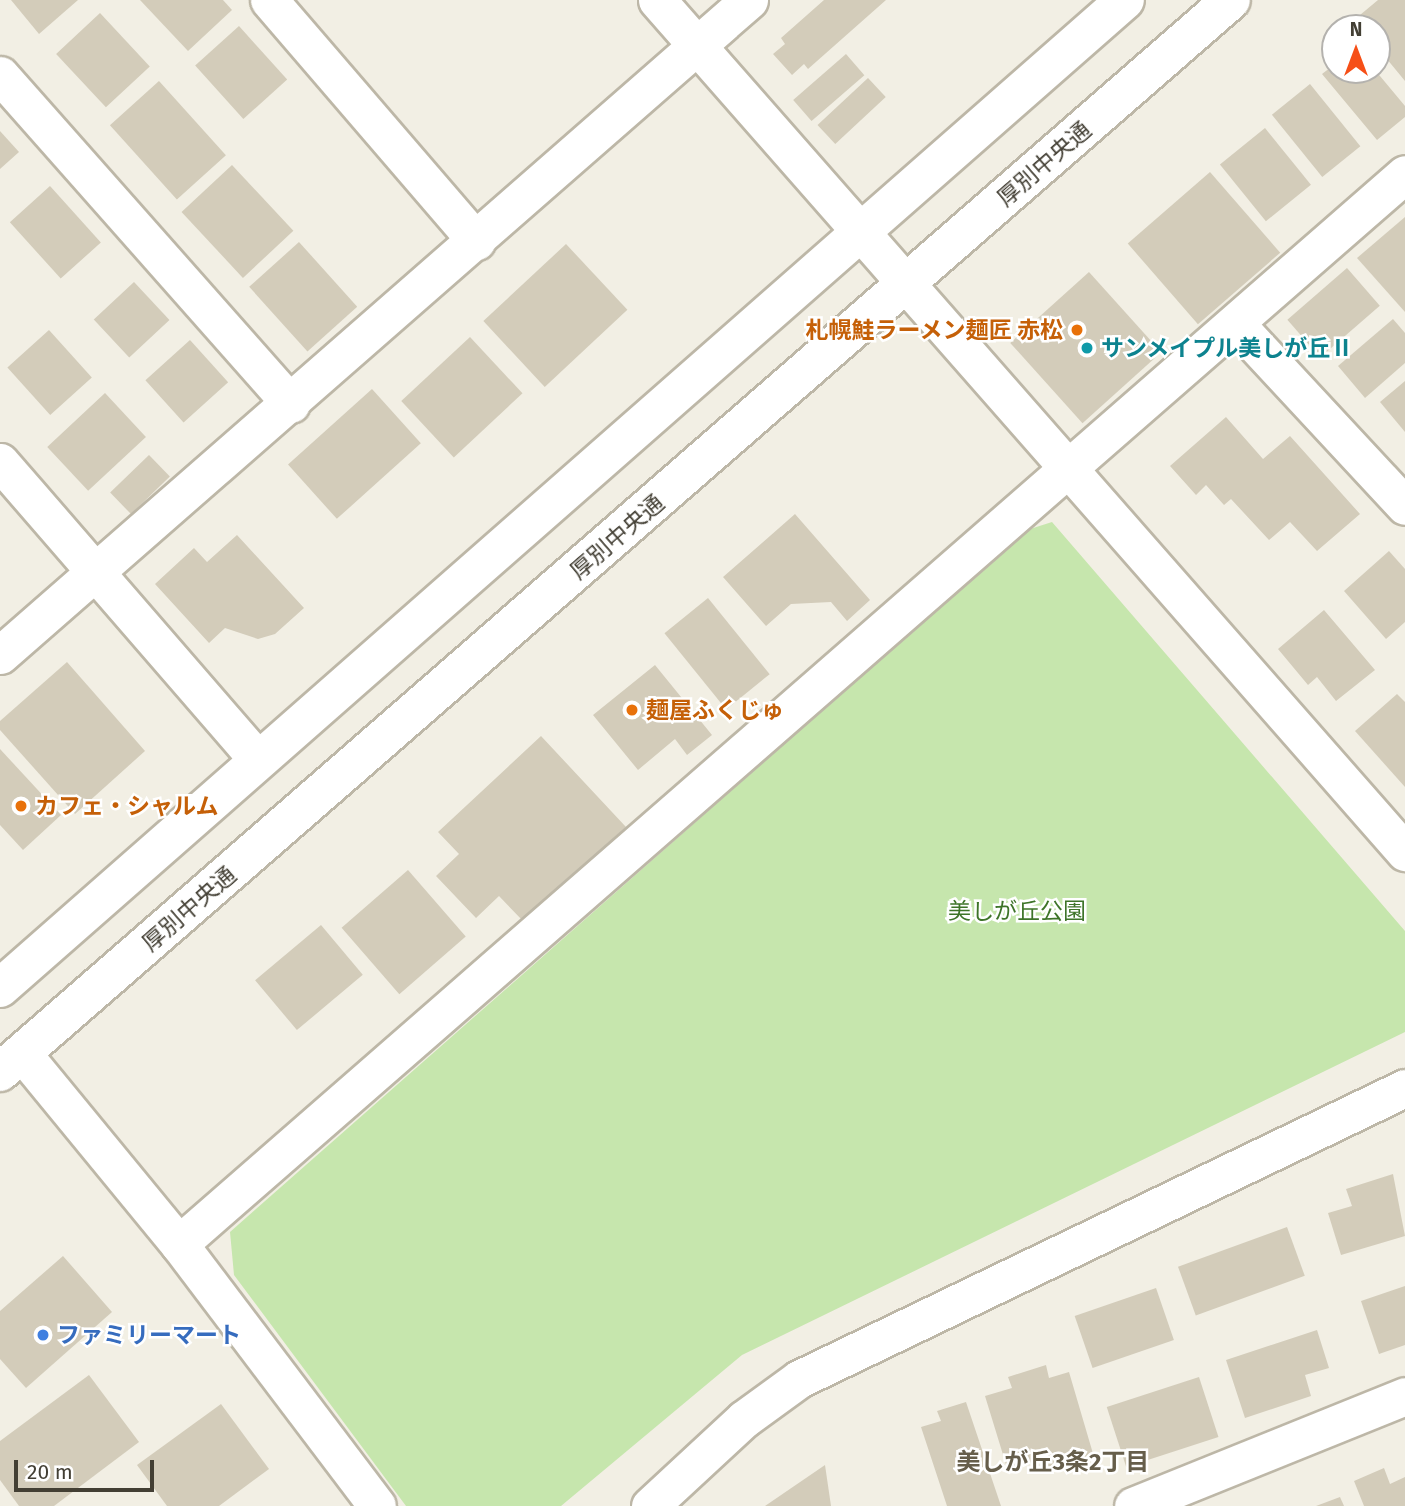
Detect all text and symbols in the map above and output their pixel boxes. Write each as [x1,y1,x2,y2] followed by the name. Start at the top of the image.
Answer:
[1321,14,1391,84] north arrow
[1350,18,1362,41] text: N
[992,116,1096,212] street label: 厚別中央通
[805,316,1063,344] place label: 札幌鮭ラーメン麺匠 赤松
[1069,322,1085,338] marker: 札幌鮭ラーメン麺匠 赤松
[1101,334,1354,362] place label: サンメイプル美しが丘Ⅱ
[1079,340,1095,356] marker: サンメイプル美しが丘Ⅱ
[565,489,669,585] street label: 厚別中央通
[646,696,784,724] place label: 麺屋ふくじゅ
[624,702,640,718] marker: 麺屋ふくじゅ
[35,792,219,820] place label: カフェ・シャルム
[13,798,29,814] marker: カフェ・シャルム
[137,861,241,957] street label: 厚別中央通
[948,897,1086,925] park label: 美しが丘公園
[57,1321,241,1349] place label: ファミリーマート
[35,1327,51,1343] marker: ファミリーマート
[18,1446,158,1490] scale bar
[957,1449,1149,1477] district label: 美しが丘3条2丁目
[27,1459,73,1485] text: 20 m

